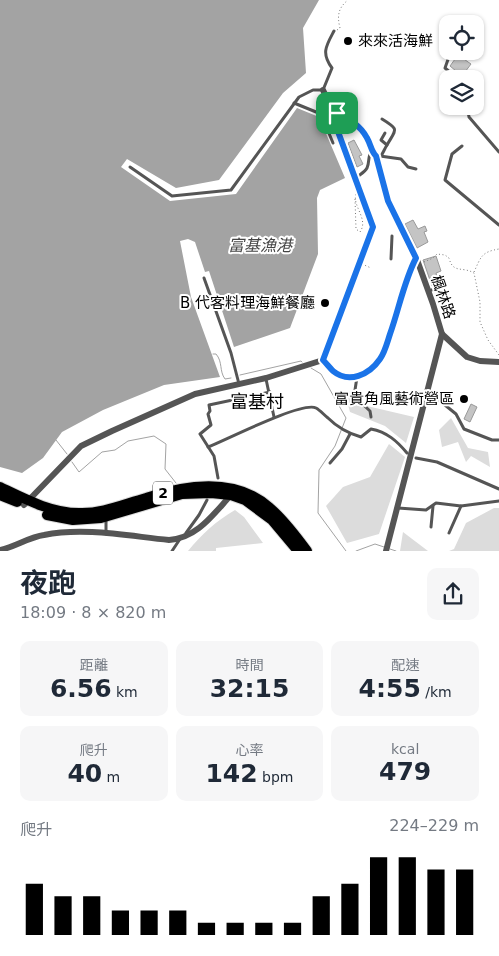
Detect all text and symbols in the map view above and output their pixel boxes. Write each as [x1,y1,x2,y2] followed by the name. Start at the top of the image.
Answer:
[439,15,484,115] map controls
[439,15,484,60] button: locate
[358,32,433,50] place label: 來來活海鮮
[342,35,354,47] marker: 來來活海鮮
[439,70,484,115] button: layers
[316,92,358,134] pin
[323,99,351,127] icon: arrive
[228,236,294,255] water label: 富基漁港
[427,273,459,321] street label: 楓林路
[180,294,315,312] place label: B 代客料理海鮮餐廳
[319,297,331,309] marker: B 代客料理海鮮餐廳
[334,390,454,408] place label: 富貴角風藝術營區
[230,391,284,412] district label: 富基村
[458,393,470,405] marker: 富貴角風藝術營區
[153,482,173,504] road number: 2
[20,567,76,600] text: 夜跑
[427,568,479,620] button: share
[20,603,166,622] text: 18:09 · 8 × 820 m
[80,657,108,673] text: 距離
[235,657,263,673] text: 時間
[391,657,419,673] text: 配速
[50,674,112,703] text: 6.56
[210,674,289,703] text: 32:15
[359,674,421,703] text: 4:55
[112,684,138,700] text: km
[421,684,452,700] text: /km
[391,741,419,757] text: kcal
[80,742,108,758] text: 爬升
[235,742,263,758] text: 心率
[379,757,431,786] text: 479
[67,759,102,788] text: 40
[205,759,258,788] text: 142
[102,769,120,785] text: m
[258,769,294,785] text: bpm
[389,816,479,835] text: 224–229 m
[20,820,52,839] text: 爬升

